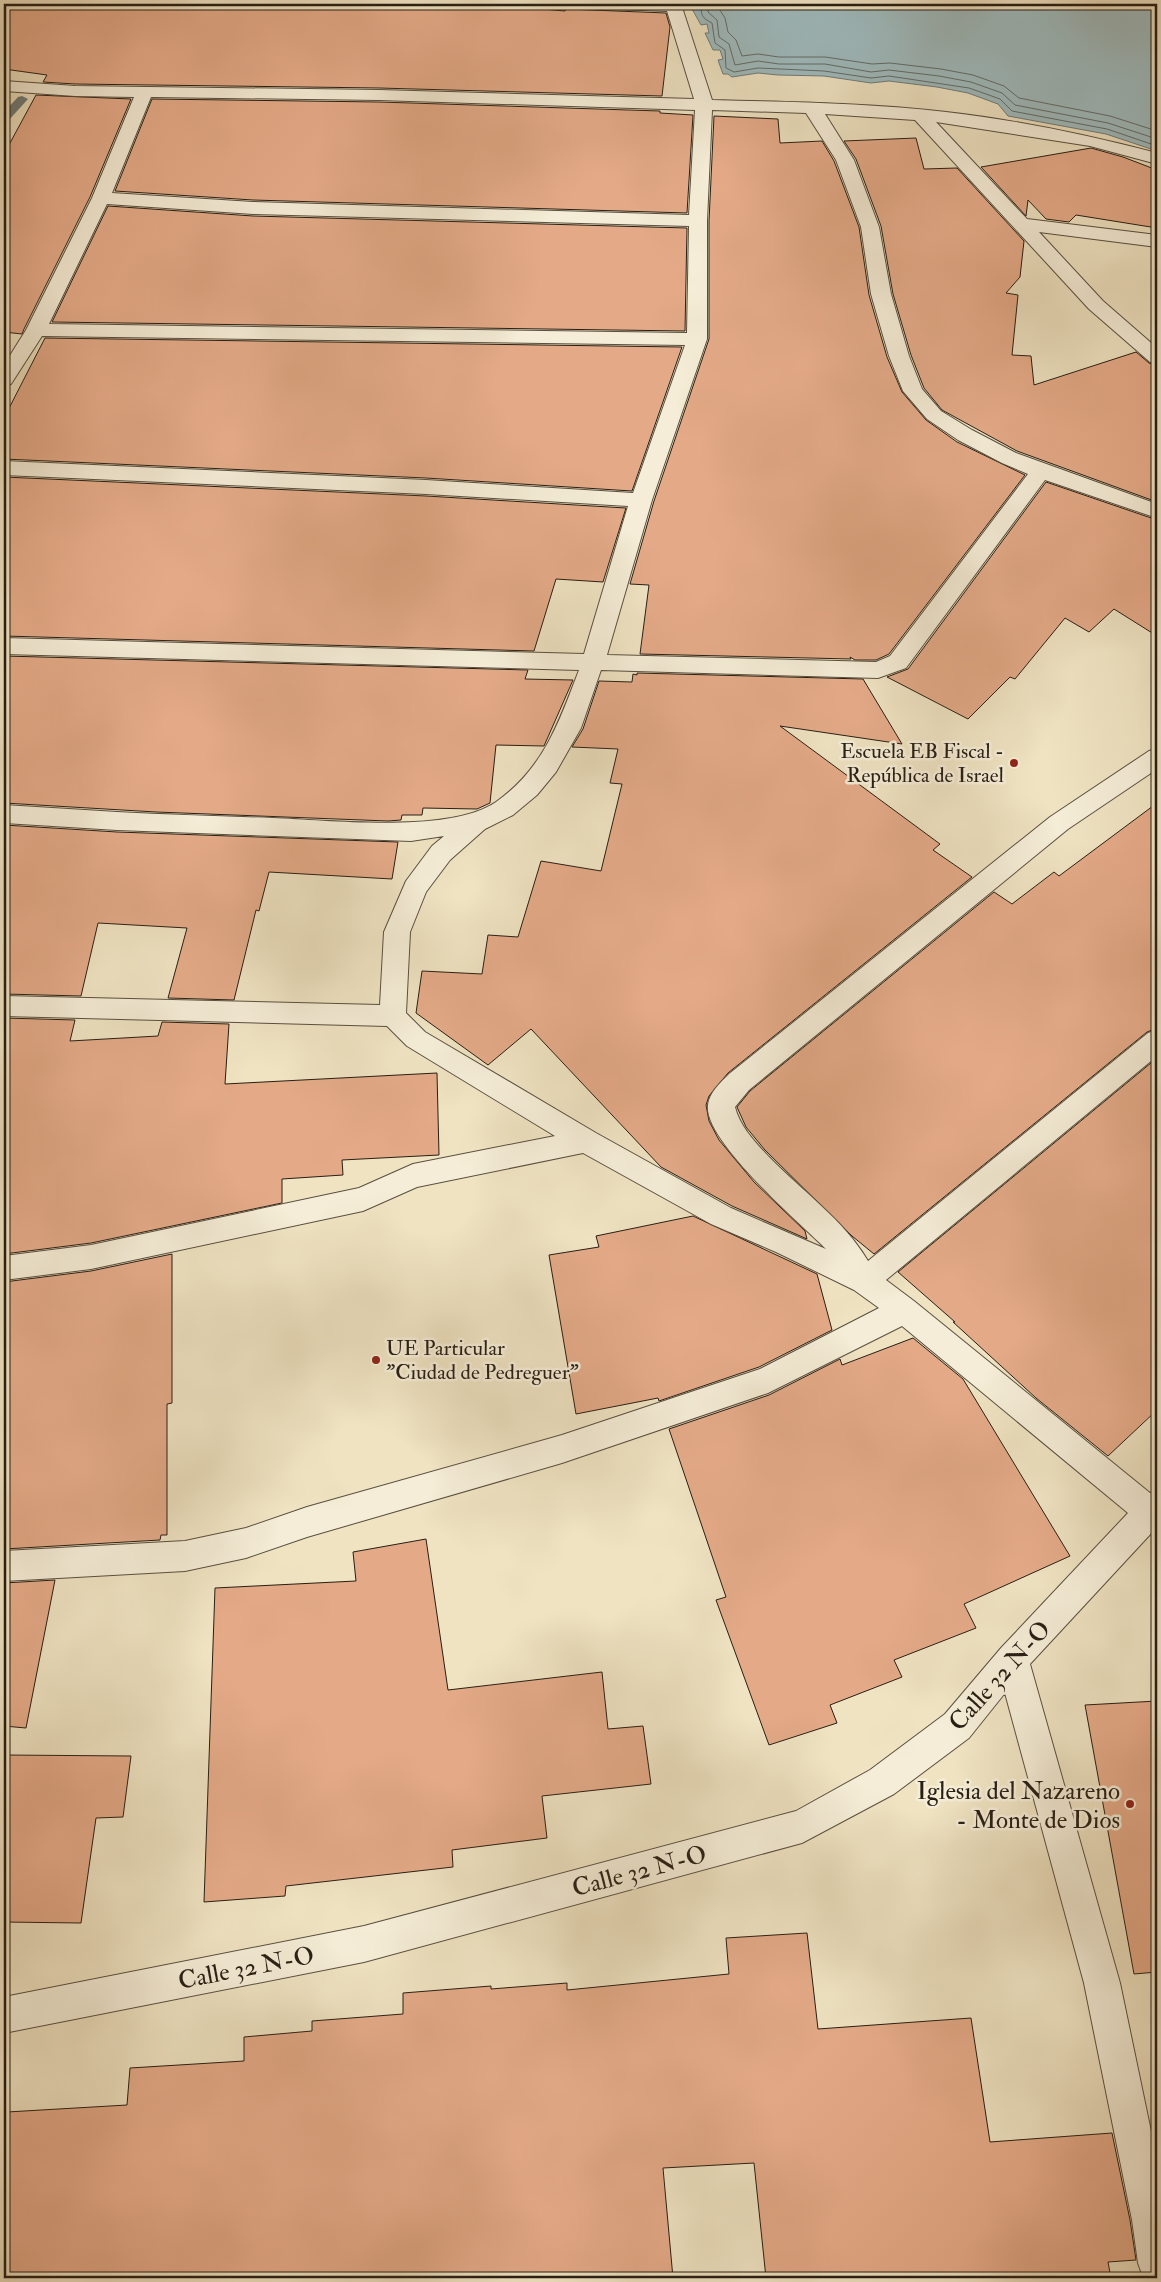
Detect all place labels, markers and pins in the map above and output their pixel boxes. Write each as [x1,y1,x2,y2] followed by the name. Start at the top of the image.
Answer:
[840,738,1005,789] place label: Escuela EB Fiscal - República de Israel
[1008,757,1020,769] marker: Escuela EB Fiscal - República de Israel
[386,1335,579,1386] place label: UE Particular "Ciudad de Pedreguer"
[370,1354,382,1366] marker: UE Particular "Ciudad de Pedreguer"
[917,1776,1120,1836] place label: Iglesia del Nazareno - Monte de Dios
[1124,1798,1136,1810] marker: Iglesia del Nazareno - Monte de Dios

